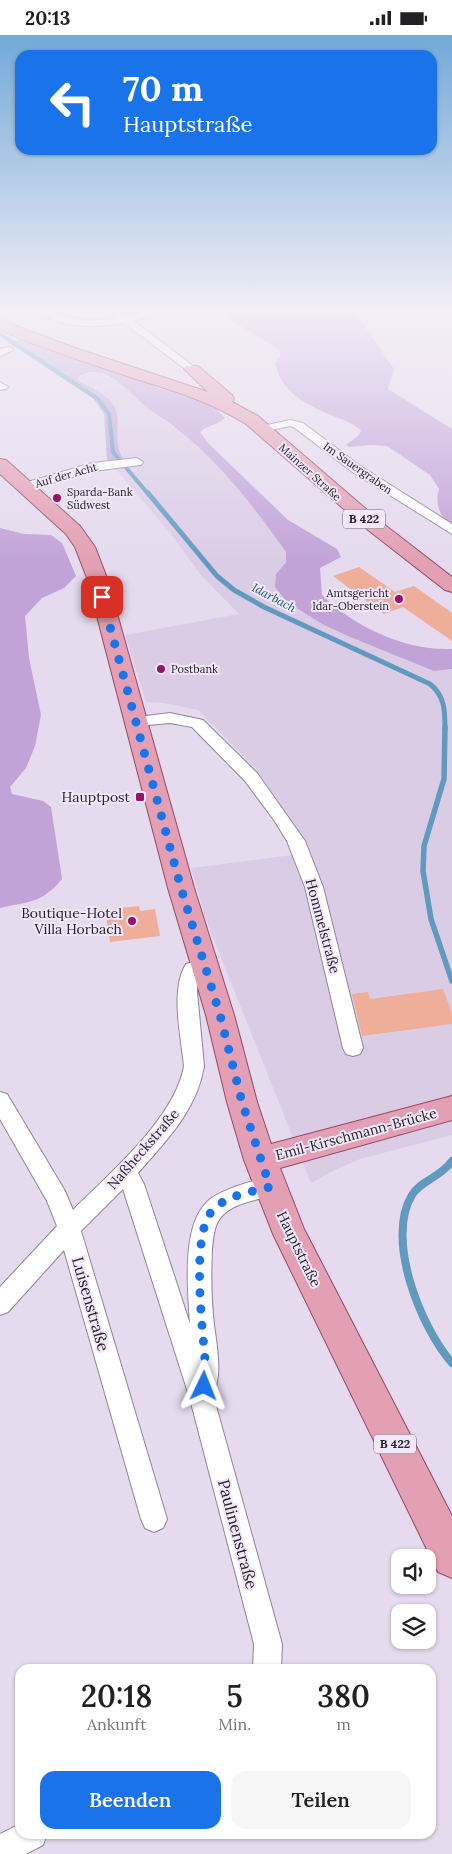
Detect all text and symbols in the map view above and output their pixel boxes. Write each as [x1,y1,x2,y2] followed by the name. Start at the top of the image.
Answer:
[25,6,70,30] text: 20:13
[123,66,203,111] text: 70 m
[40,70,105,135] icon: left
[123,110,252,138] text: Hauptstraße
[321,439,395,497] street label: Im Sauergraben
[276,440,344,504] street label: Mainzer Straße
[32,459,99,491] street label: Auf der Acht
[67,485,133,512] place label: Sparda-Bank Südwest
[51,492,63,504] marker: Sparda-Bank Südwest
[343,509,385,529] road number: B 422
[81,576,123,618] pin
[250,580,299,615] water label: Idarbach
[88,583,116,611] icon: arrive
[312,586,390,613] place label: Amtsgericht Idar-Oberstein
[393,593,405,605] marker: Amtsgericht Idar-Oberstein
[171,662,218,676] place label: Postbank
[155,663,167,675] marker: Postbank
[61,788,131,806] place label: Hauptpost
[134,791,146,803] marker: Hauptpost
[302,877,344,976] street label: Hommelstraße
[21,904,122,938] place label: Boutique-Hotel Villa Horbach
[126,915,138,927] marker: Boutique-Hotel Villa Horbach
[273,1104,439,1164] street label: Emil-Kirschmann-Brücke
[103,1105,183,1193] street label: Naßheckstraße
[273,1208,325,1290] street label: Hauptstraße
[68,1254,114,1354] street label: Luisenstraße
[177,1359,229,1411] position arrow
[374,1435,416,1453] road number: B 422
[214,1477,262,1591] street label: Paulinenstraße
[391,1549,436,1649] map controls
[391,1549,436,1594] button: sound
[391,1604,436,1649] button: layers
[81,1677,152,1715] text: 20:18
[227,1677,243,1715] text: 5
[317,1677,370,1715] text: 380
[87,1714,146,1734] text: Ankunft
[218,1714,251,1734] text: Min.
[336,1714,351,1734] text: m
[40,1771,221,1829] button: Beenden
[231,1771,411,1829] button: Teilen

